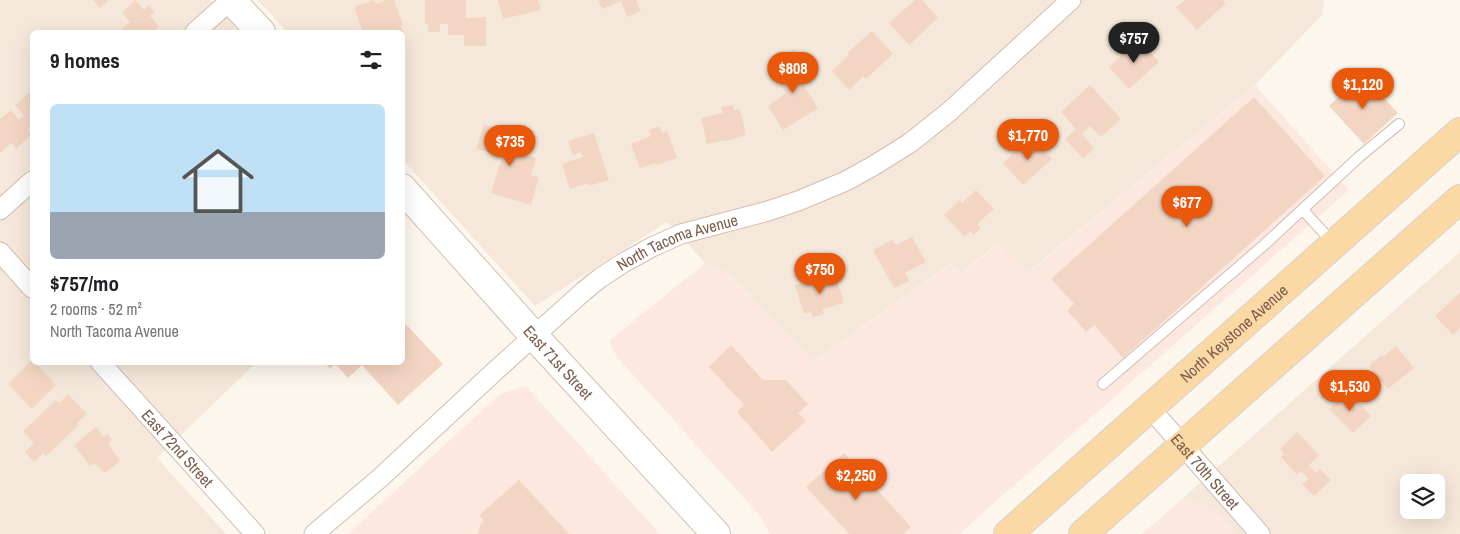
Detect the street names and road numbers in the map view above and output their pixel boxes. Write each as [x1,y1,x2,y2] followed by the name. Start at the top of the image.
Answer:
[612,208,740,275] street label: North Tacoma Avenue
[1175,279,1292,387] street label: North Keystone Avenue
[518,320,598,404] street label: East 71st Street
[137,404,219,492] street label: East 72nd Street
[1166,429,1245,514] street label: East 70th Street

